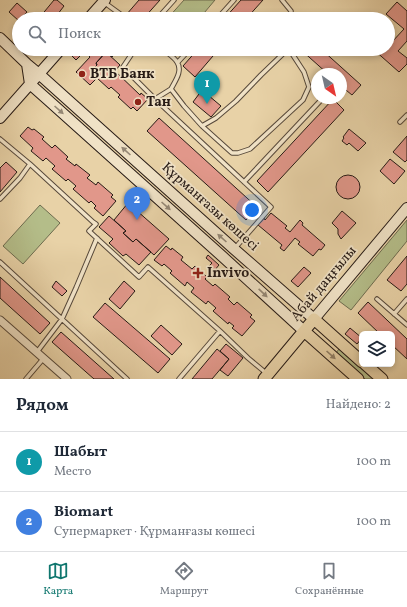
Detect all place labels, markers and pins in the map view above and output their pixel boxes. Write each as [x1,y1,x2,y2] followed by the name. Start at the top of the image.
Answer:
[90,65,155,84] place label: ВТБ Банк
[77,69,87,79] marker: ВТБ Банк
[194,71,220,104] pin: 1
[146,93,171,112] place label: Тан
[133,97,143,107] marker: Тан
[124,187,150,220] pin: 2
[207,264,249,283] place label: Invivo
[192,267,204,279] marker: Invivo

